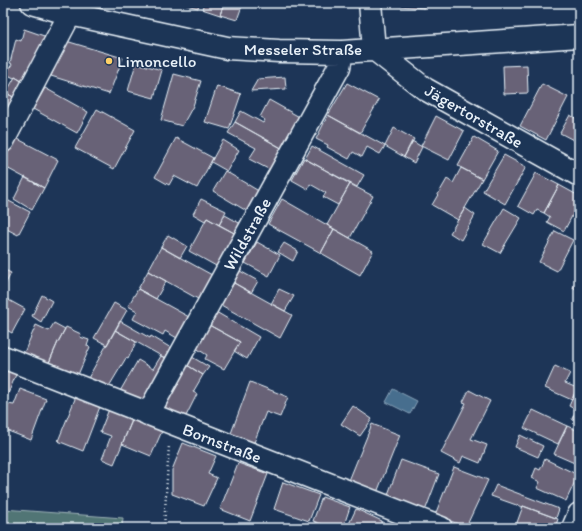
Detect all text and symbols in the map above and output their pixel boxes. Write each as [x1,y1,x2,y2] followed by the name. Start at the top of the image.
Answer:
[244,39,362,59] street label: Messeler Straße
[117,51,196,71] place label: Limoncello
[104,56,114,66] marker: Limoncello
[421,80,527,152] street label: Jägertorstraße
[219,194,275,274] street label: Wildstraße
[180,419,264,467] street label: Bornstraße

